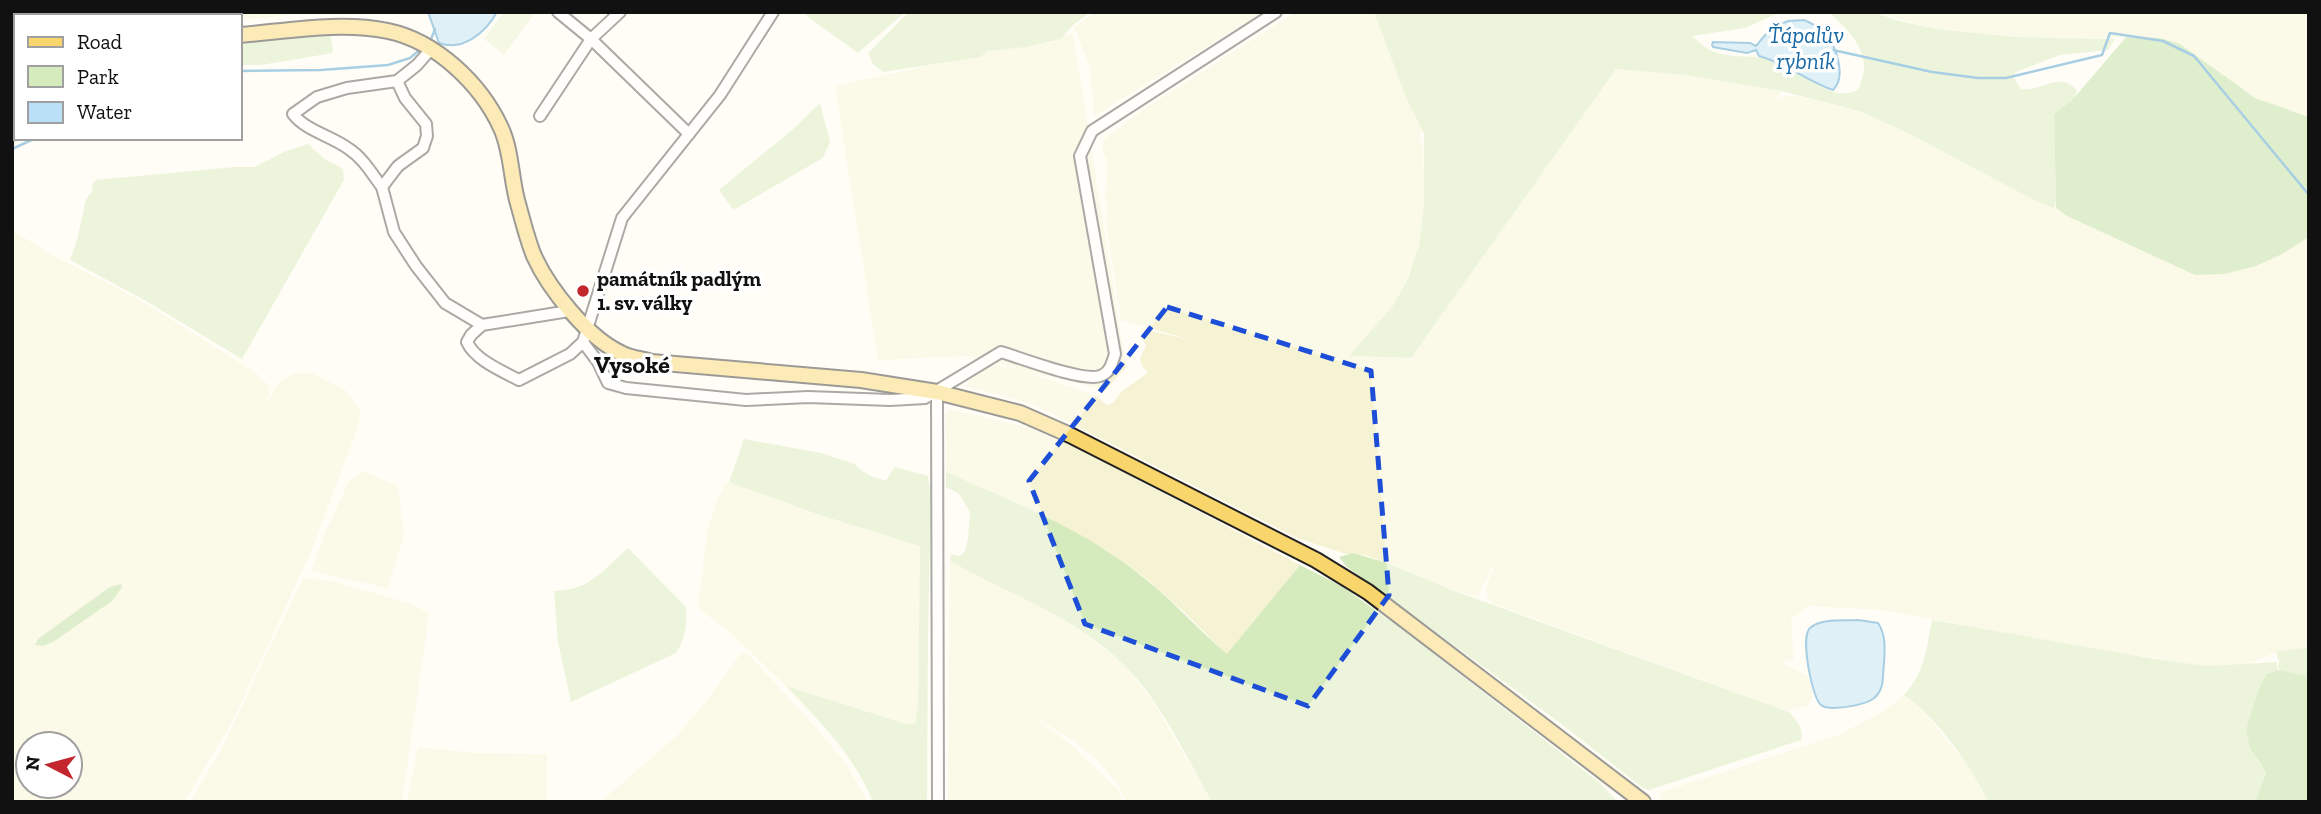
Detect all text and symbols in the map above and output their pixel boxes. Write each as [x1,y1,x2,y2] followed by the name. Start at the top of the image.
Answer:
[14,14,242,140] legend
[1768,21,1844,75] water label: Ťápalův rybník
[77,29,123,54] text: Road
[77,64,119,89] text: Park
[77,99,132,124] text: Water
[597,266,762,315] place label: památník padlým 1. sv. války
[575,283,591,299] marker: památník padlým 1. sv. války
[594,350,670,379] district label: Vysoké
[14,730,84,800] north arrow
[20,755,45,772] text: N

